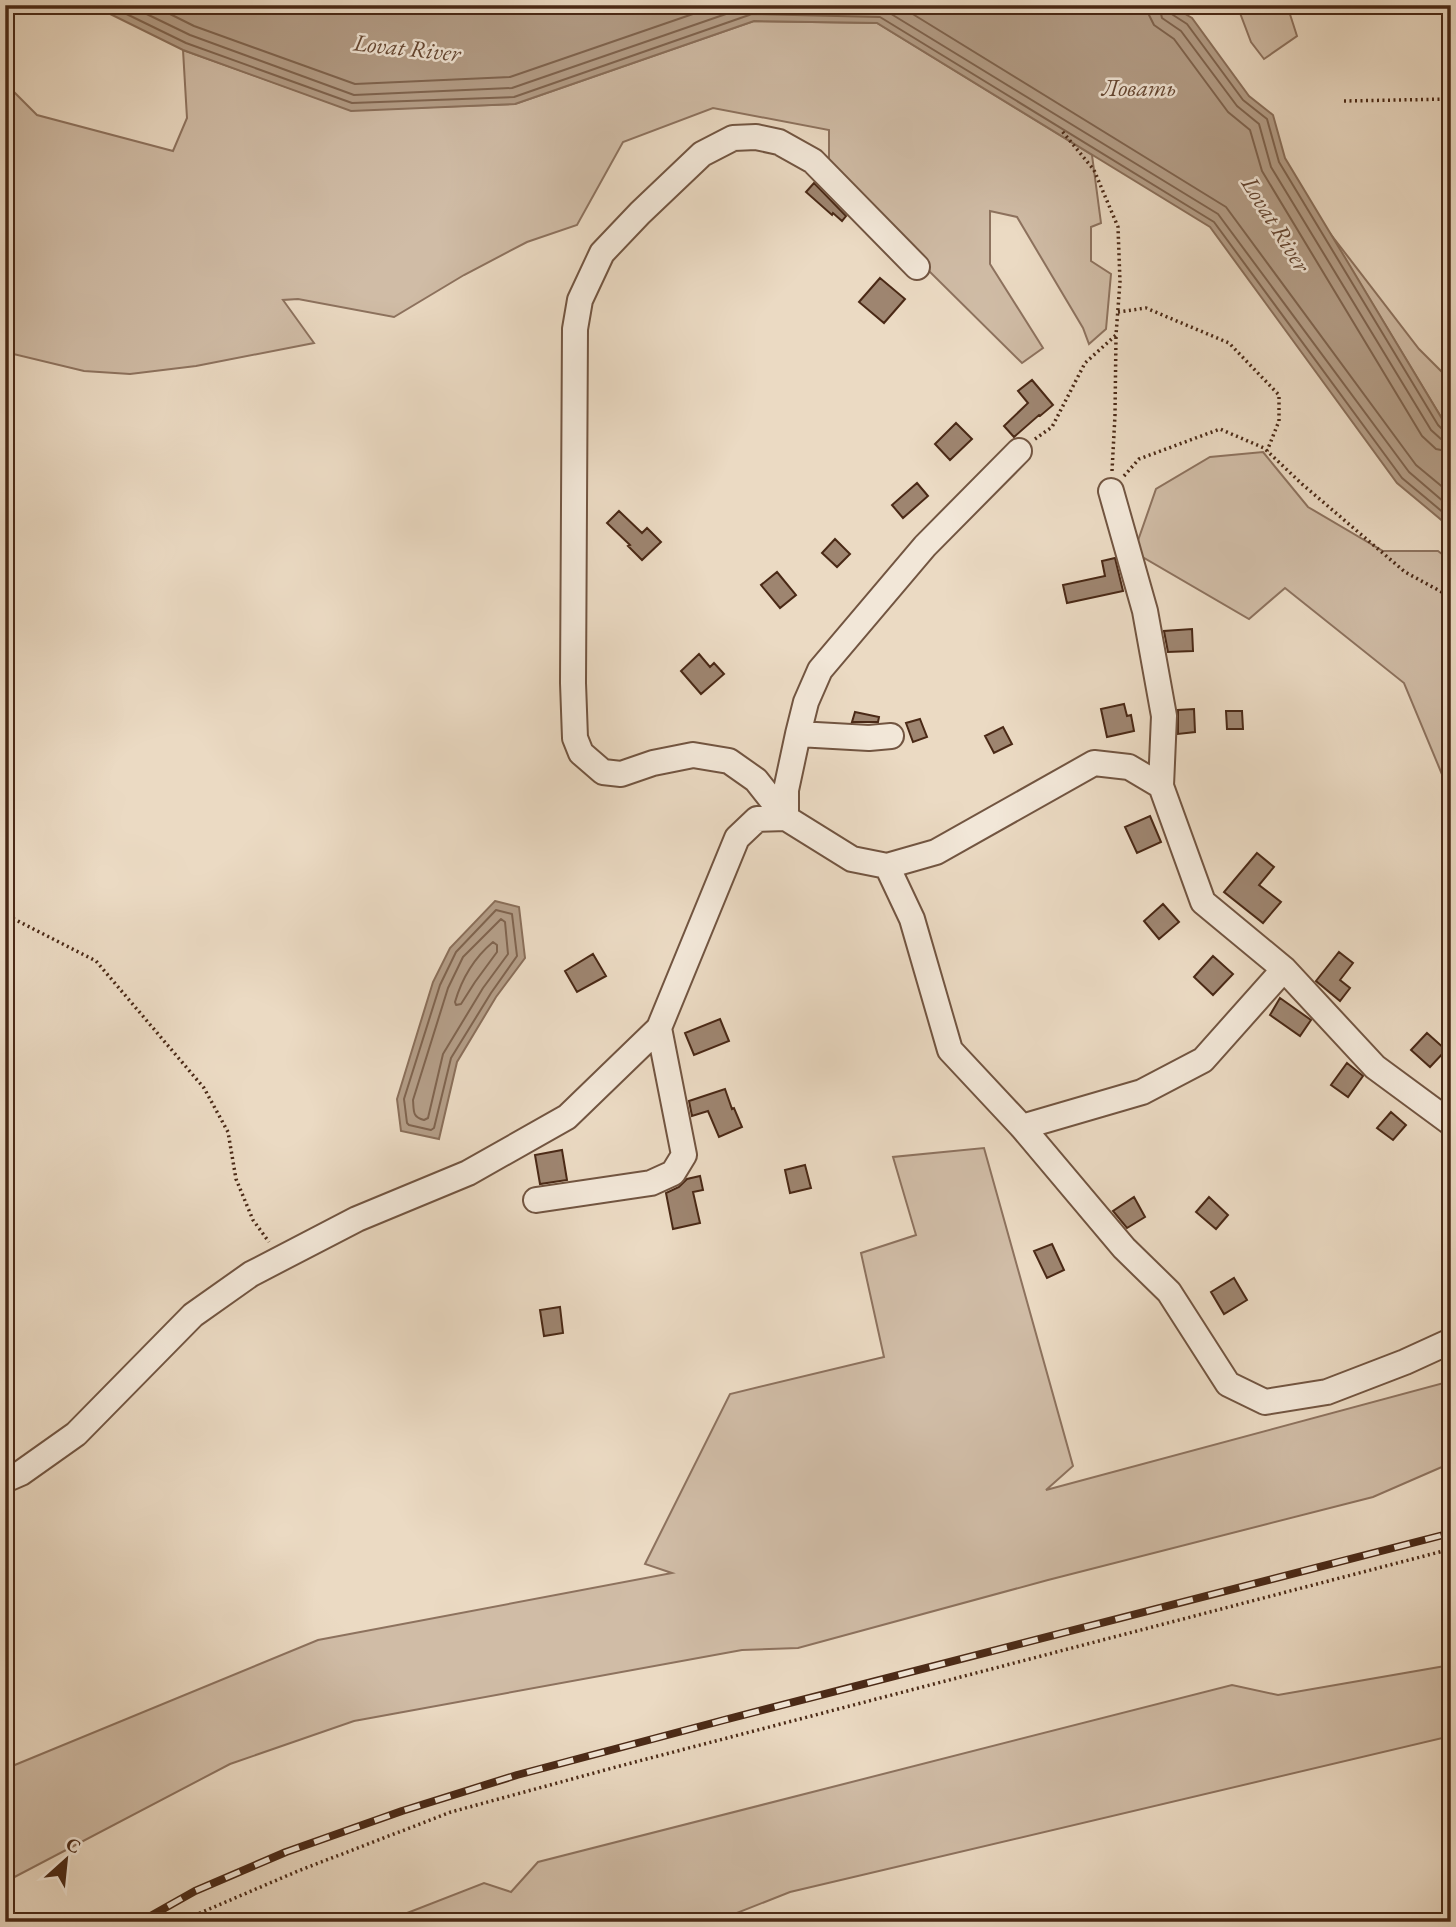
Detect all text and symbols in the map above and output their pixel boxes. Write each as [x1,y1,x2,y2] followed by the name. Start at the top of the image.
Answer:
[351,26,464,69] water label: Lovat River
[1101,72,1176,103] water label: Ловать
[1234,169,1319,279] water label: Lovat River
[32,1826,102,1896] north arrow
[62,1831,85,1859] text: С

